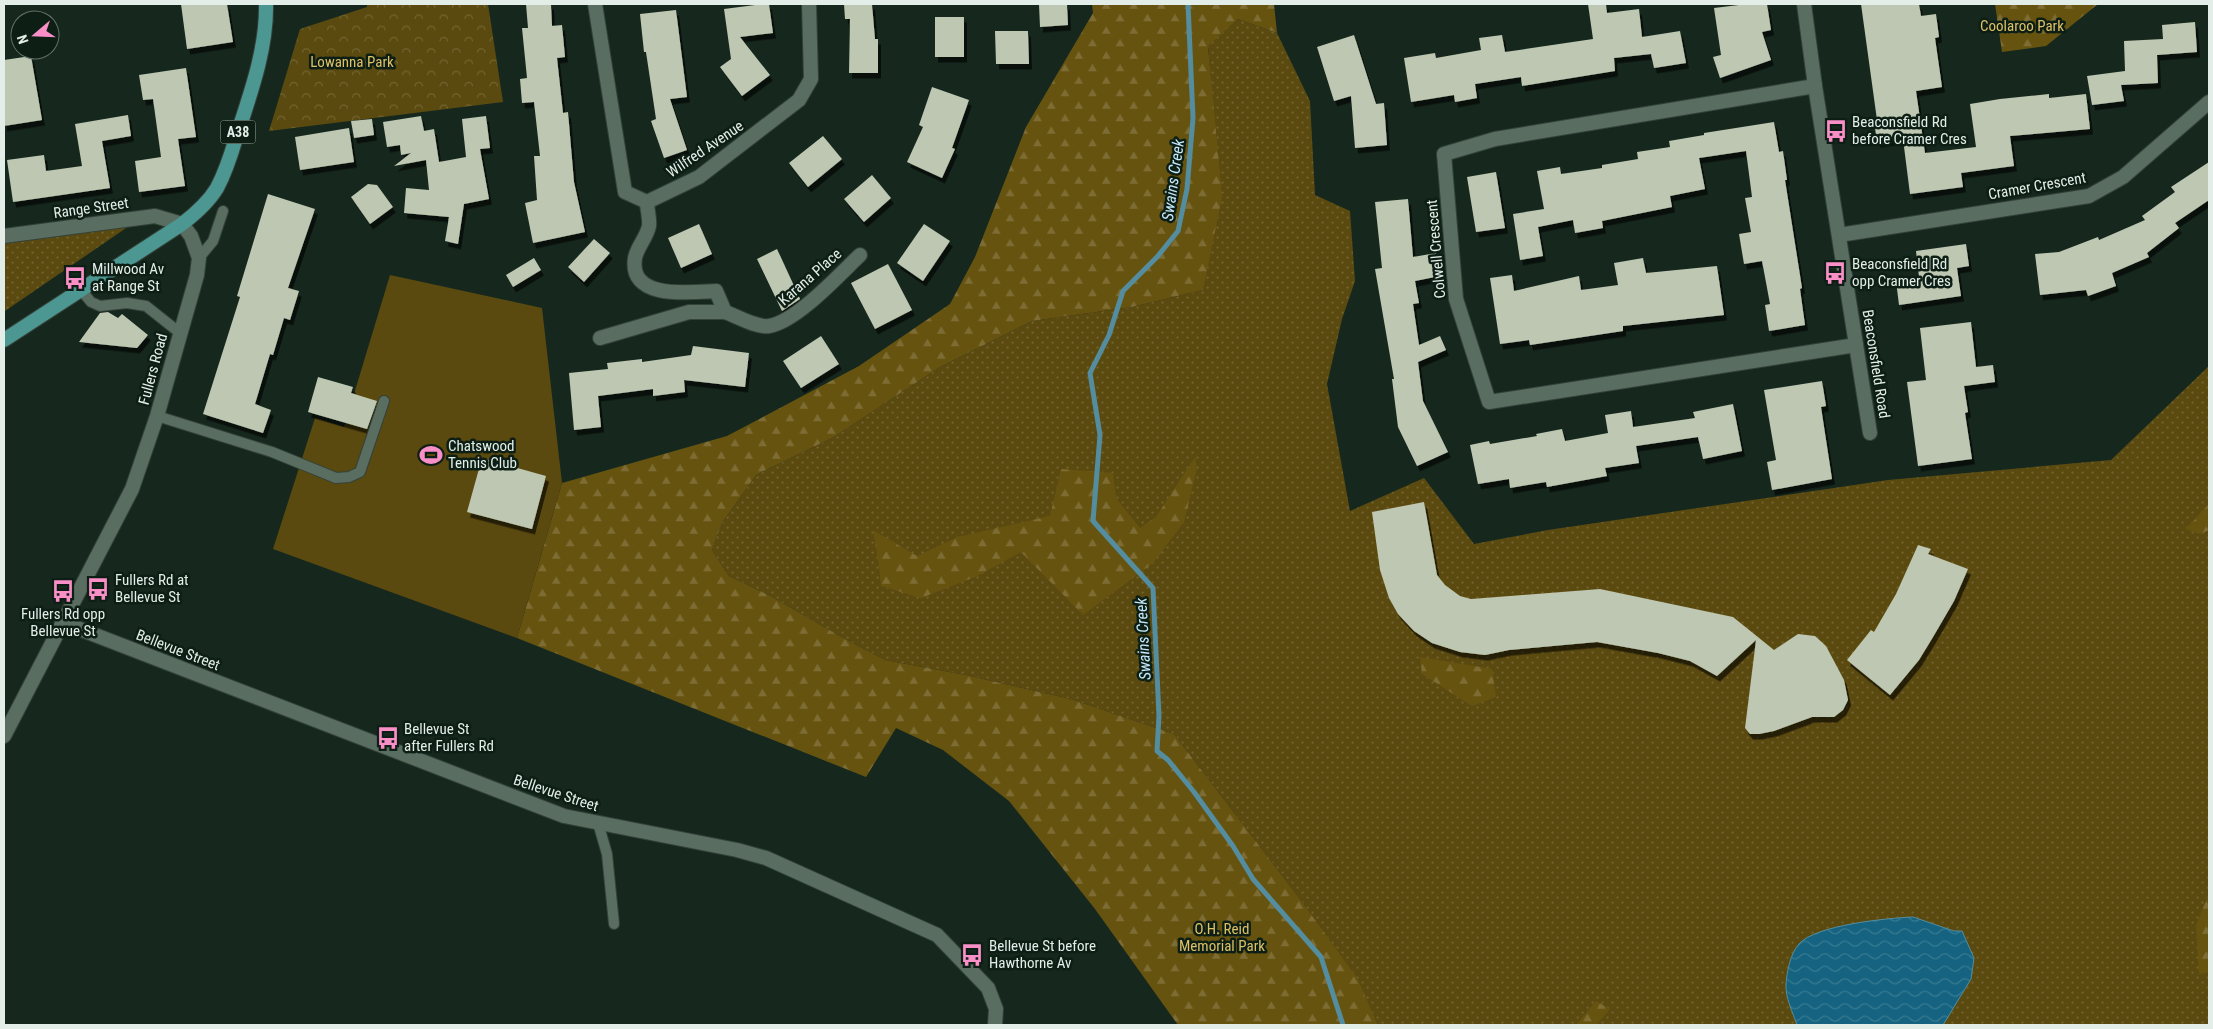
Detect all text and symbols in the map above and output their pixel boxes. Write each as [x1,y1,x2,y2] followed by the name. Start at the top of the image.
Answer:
[10,10,60,60] north arrow
[1980,17,2064,35] park label: Coolaroo Park
[14,33,32,46] text: N
[310,53,394,71] park label: Lowanna Park
[1852,113,1967,148] place label: Beaconsfield Rd before Cramer Cres
[663,117,747,181] street label: Wilfred Avenue
[1823,118,1849,144] bus stop icon: Beaconsfield Rd before Cramer Cres
[220,120,256,144] road number: A38
[1158,137,1188,222] water label: Swains Creek
[1987,169,2087,203] street label: Cramer Crescent
[52,194,130,222] street label: Range Street
[1423,199,1449,299] street label: Colwell Crescent
[775,245,845,309] street label: Karana Place
[1852,255,1951,290] place label: Beaconsfield Rd opp Cramer Cres
[92,260,165,295] place label: Millwood Av at Range St
[1822,260,1848,286] bus stop icon: Beaconsfield Rd opp Cramer Cres
[62,265,88,291] bus stop icon: Millwood Av at Range St
[1859,308,1893,420] street label: Beaconsfield Road
[135,331,171,407] street label: Fullers Road
[448,437,517,472] place label: Chatswood Tennis Club
[418,442,444,468] sports icon: Chatswood Tennis Club
[115,571,189,606] place label: Fullers Rd at Bellevue St
[85,576,111,602] bus stop icon: Fullers Rd at Bellevue St
[50,578,76,604] bus stop icon: Fullers Rd opp Bellevue St
[1131,596,1155,681] water label: Swains Creek
[21,605,105,640] place label: Fullers Rd opp Bellevue St
[134,626,222,674] street label: Bellevue Street
[404,720,494,755] place label: Bellevue St after Fullers Rd
[375,725,401,751] bus stop icon: Bellevue St after Fullers Rd
[511,771,601,815] street label: Bellevue Street
[1179,920,1265,955] park label: O.H. Reid Memorial Park
[989,937,1096,972] place label: Bellevue St before Hawthorne Av
[959,942,985,968] bus stop icon: Bellevue St before Hawthorne Av

